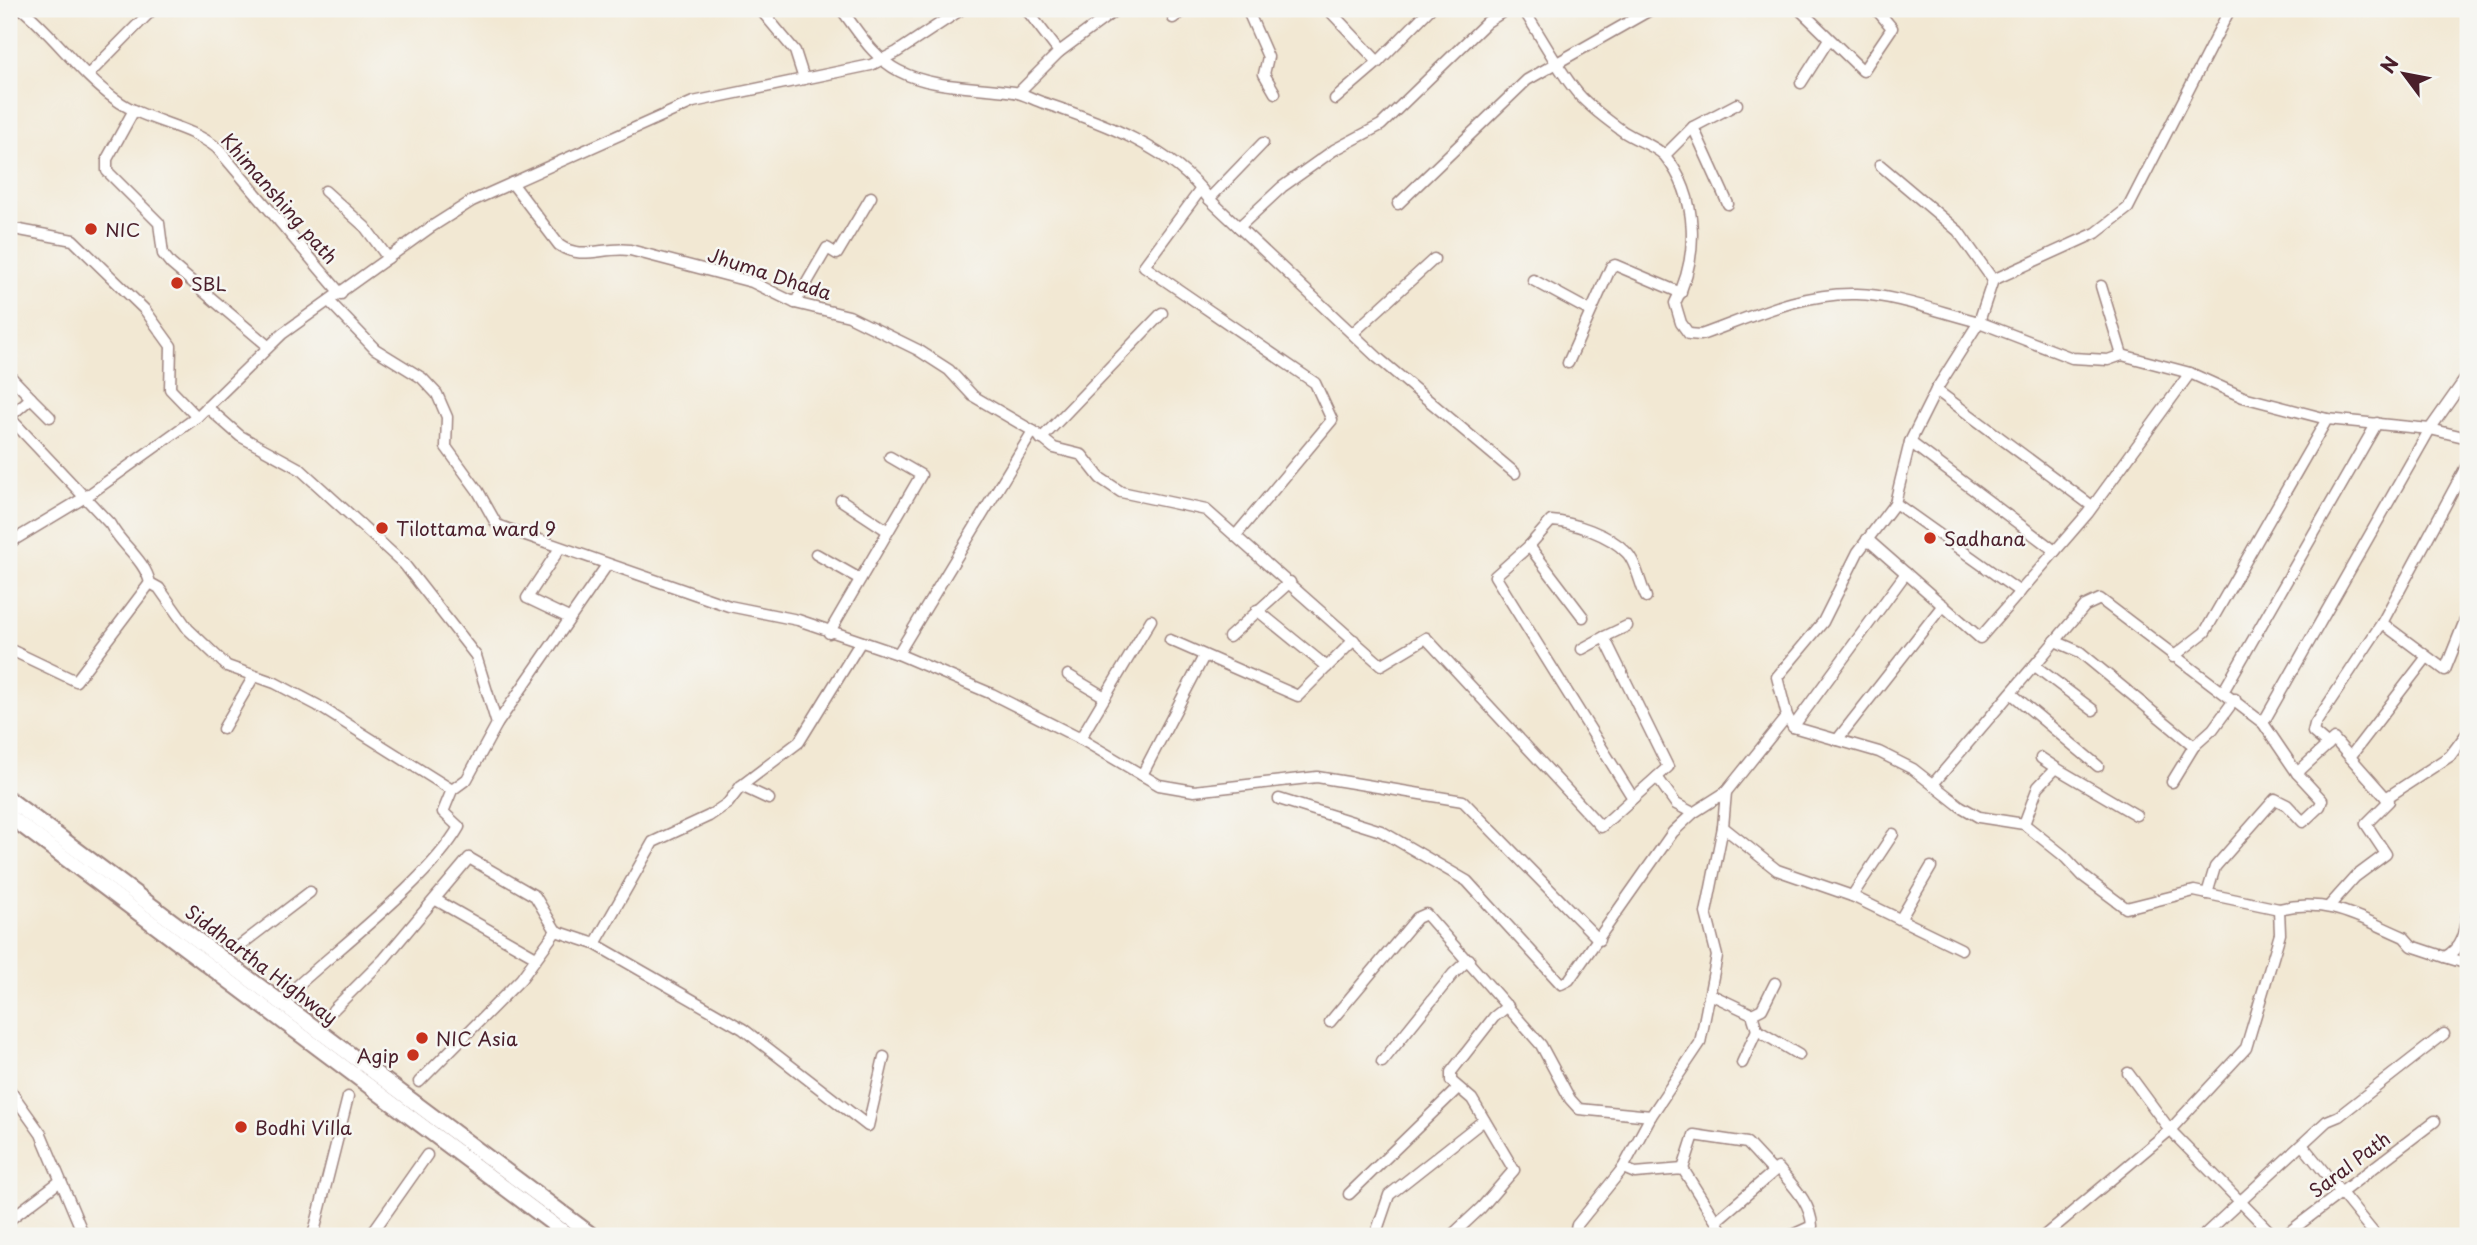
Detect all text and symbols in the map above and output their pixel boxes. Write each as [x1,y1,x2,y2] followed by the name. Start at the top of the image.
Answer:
[2368,38,2438,108] north arrow
[2373,51,2405,78] text: N
[215,126,345,270] street label: Khimanshing path
[105,215,140,243] place label: NIC
[83,221,99,237] marker: NIC
[704,240,836,306] street label: Jhuma Dhada
[191,269,227,297] place label: SBL
[169,275,185,291] marker: SBL
[396,514,556,542] place label: Tilottama ward 9
[374,520,390,536] marker: Tilottama ward 9
[1944,524,2026,552] place label: Sadhana
[1922,530,1938,546] marker: Sadhana
[180,897,344,1031] street label: Siddhartha Highway
[436,1024,518,1052] place label: NIC Asia
[414,1030,430,1046] marker: NIC Asia
[357,1041,399,1069] place label: Agip
[405,1047,421,1063] marker: Agip
[255,1113,352,1141] place label: Bodhi Villa
[233,1119,249,1135] marker: Bodhi Villa
[2302,1124,2396,1204] street label: Saral Path

